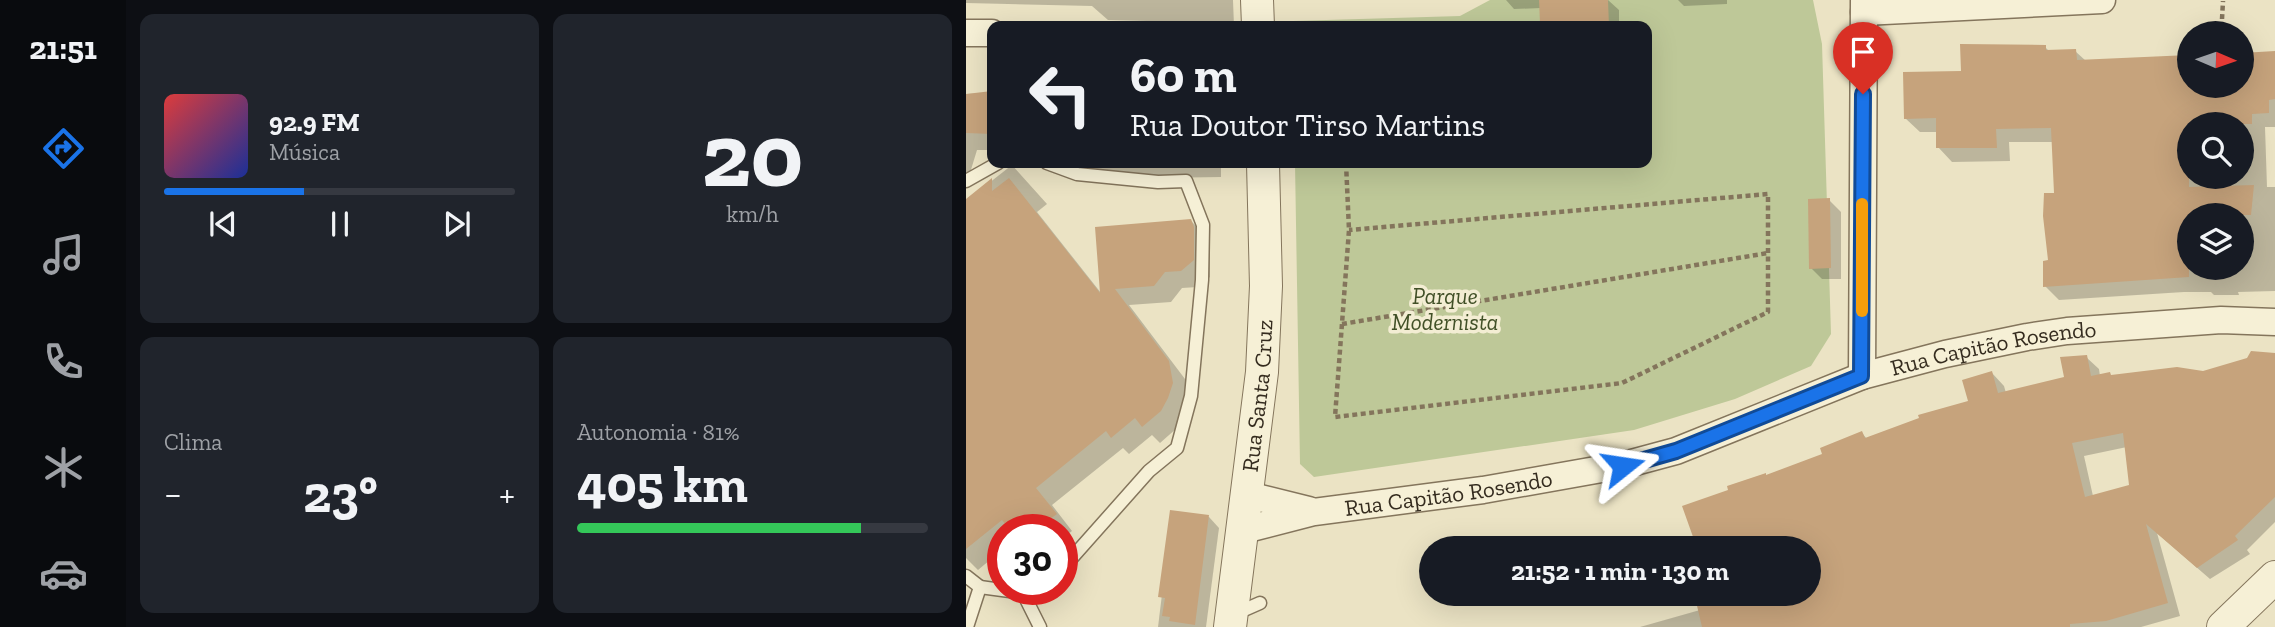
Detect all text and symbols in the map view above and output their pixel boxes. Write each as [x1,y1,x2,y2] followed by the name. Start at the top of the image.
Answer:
[2177,21,2254,98] north arrow
[2177,21,2254,280] map controls
[1833,22,1893,94] pin
[29,29,97,67] text: 21:51
[1844,33,1882,71] icon: arrive
[1130,46,1237,105] text: 60 m
[1015,49,1106,140] icon: left
[702,100,803,209] text: 20
[269,106,360,138] text: 92.9 FM
[1130,106,1485,144] text: Rua Doutor Tirso Martins
[2177,112,2254,189] button: search
[39,124,88,173] icon: directions
[269,138,340,166] text: Música
[726,200,779,228] text: km/h
[2177,203,2254,280] button: layers
[204,205,242,243] icon: previous
[321,205,359,243] icon: pause
[438,205,476,243] icon: next
[39,230,88,279] icon: music
[1392,282,1498,336] park label: Parque Modernista
[1887,315,2097,382] street label: Rua Capitão Rosendo
[1236,319,1278,473] street label: Rua Santa Cruz
[39,337,88,386] icon: phone
[577,418,740,446] text: Autonomia · 81%
[164,428,222,456] text: Clima
[1586,429,1660,503] position arrow
[39,443,88,492] icon: climate
[577,453,748,515] text: 405 km
[303,463,378,525] text: 23°
[1343,464,1554,522] street label: Rua Capitão Rosendo
[164,471,182,517] text: −
[499,471,515,517] text: +
[987,514,1078,605] speed limit sign: 30
[39,549,88,598] icon: car
[1511,555,1729,587] text: 21:52 · 1 min · 130 m

